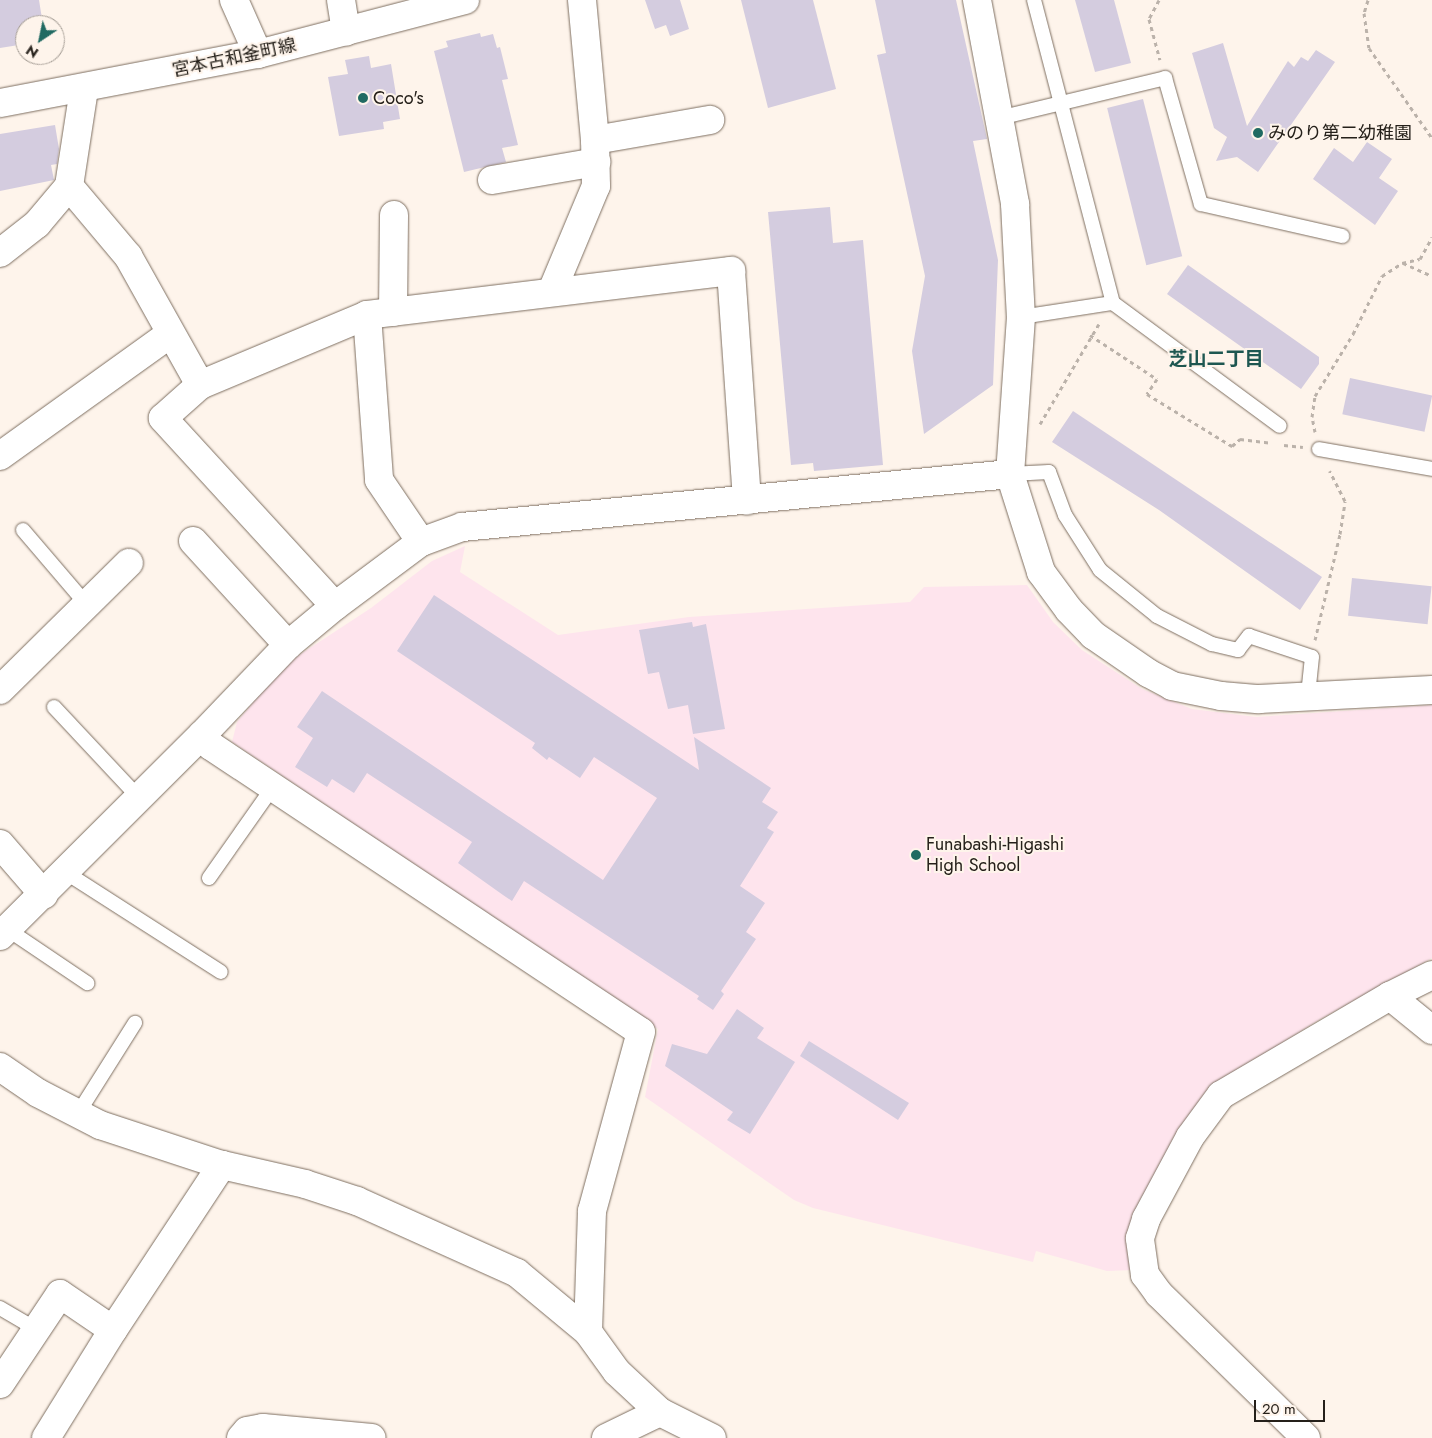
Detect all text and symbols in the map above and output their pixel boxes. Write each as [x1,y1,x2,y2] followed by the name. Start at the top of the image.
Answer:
[15,15,65,65] north arrow
[170,34,298,82] street label: 宮本古和釜町線
[22,40,42,63] text: N
[373,87,424,109] place label: Coco's
[357,92,369,104] marker: Coco's
[1268,122,1412,144] place label: みのり第二幼稚園
[1252,127,1264,139] marker: みのり第二幼稚園
[1169,348,1263,370] district label: 芝山二丁目
[926,834,1064,876] place label: Funabashi-Higashi High School
[910,849,922,861] marker: Funabashi-Higashi High School
[1257,1390,1328,1422] scale bar
[1262,1398,1296,1420] text: 20 m

